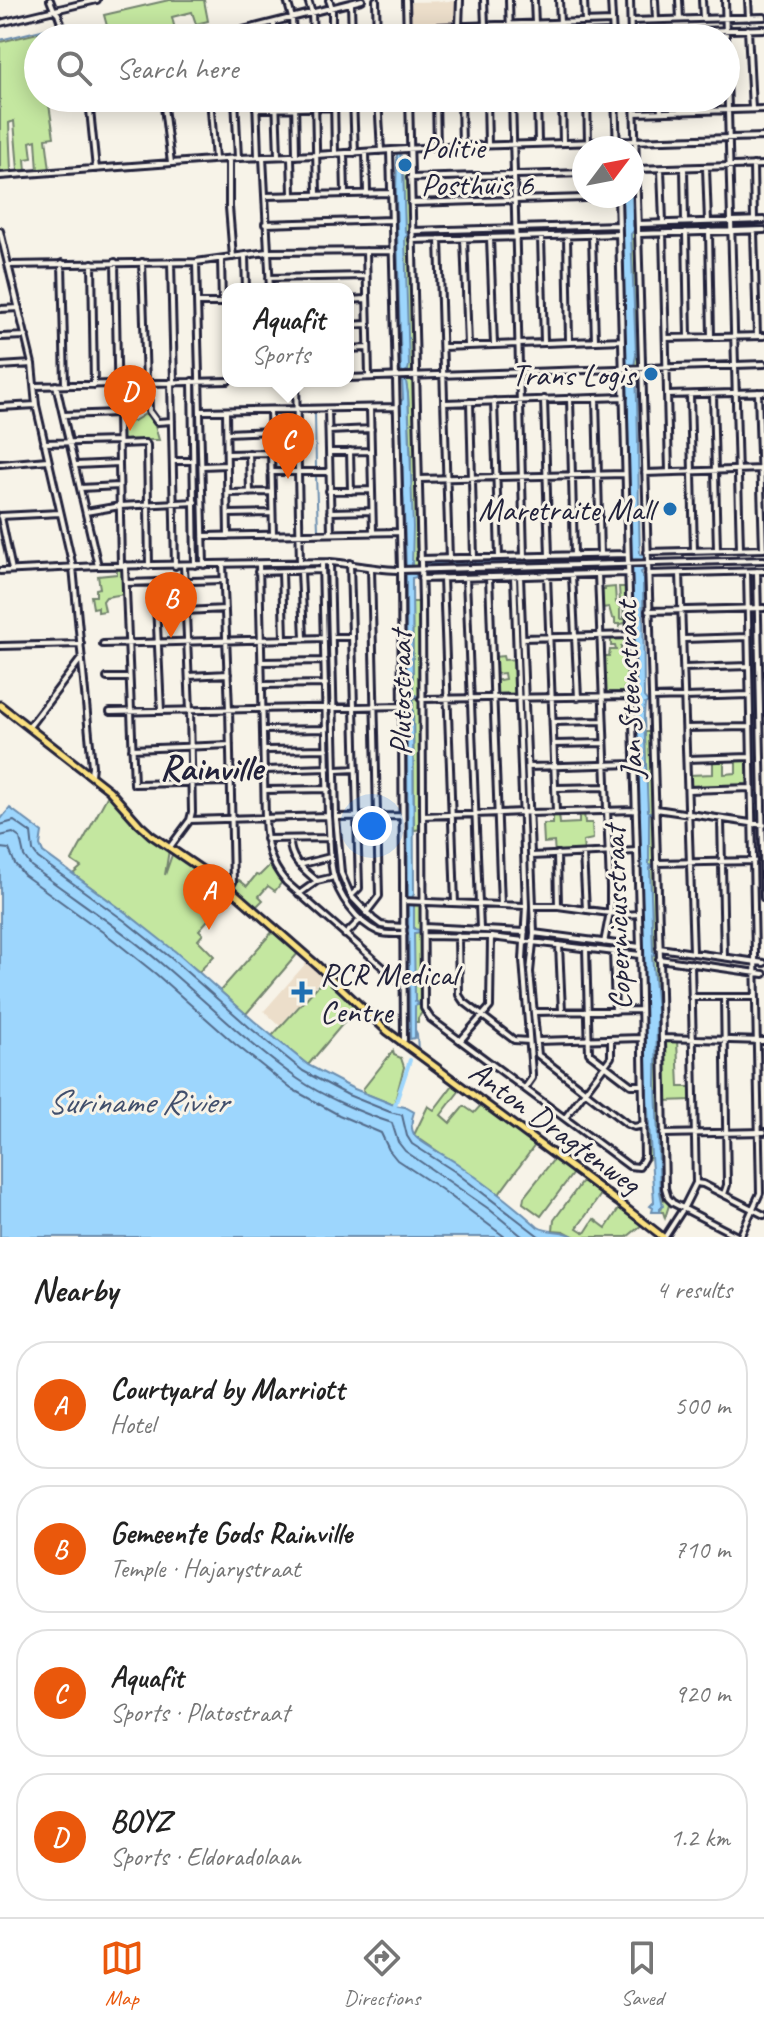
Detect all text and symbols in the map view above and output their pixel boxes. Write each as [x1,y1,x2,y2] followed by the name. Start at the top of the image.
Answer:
[24,24,740,112] search box
[52,46,96,90] icon: search
[116,49,238,87] text: Search here
[421,127,535,205] place label: Politie Posthuis 6
[572,136,644,208] north arrow
[396,156,414,174] marker: Politie Posthuis 6
[222,283,354,387] popup
[251,300,325,338] text: Aquafit
[251,338,310,371] text: Sports
[511,354,637,395] place label: Trans Logis
[104,365,156,431] pin: D
[642,365,660,383] marker: Trans Logis
[262,413,314,479] pin: C
[478,489,660,530] place label: Maretraite Mall
[661,500,679,518] marker: Maretraite Mall
[145,572,197,638] pin: B
[605,597,653,781] street label: Jan Steenstraat
[380,626,421,756] street label: Plutostraat
[160,745,265,791] district label: Rainville
[352,806,392,846] your location
[593,821,641,1011] street label: Copernicusstraat
[183,864,235,930] pin: A
[320,954,463,1032] place label: RCR Medical Centre
[291,981,313,1003] marker: RCR Medical Centre
[461,1051,650,1204] street label: Anton Dragtenweg
[47,1080,232,1123] water label: Suriname Rivier
[32,1268,118,1311] text: Nearby
[656,1273,732,1306] text: 4 results
[110,1370,344,1408] text: Courtyard by Marriott
[53,1389,67,1422] text: A
[674,1389,730,1422] text: 500 m
[110,1408,155,1441] text: Hotel
[110,1514,352,1552] text: Gemeente Gods Rainville
[53,1533,67,1566] text: B
[674,1533,730,1566] text: 710 m
[110,1552,300,1585] text: Temple · Hajarystraat
[110,1658,183,1696] text: Aquafit
[54,1677,66,1710] text: C
[674,1677,730,1710] text: 920 m
[110,1696,289,1729] text: Sports · Platostraat
[110,1802,170,1840] text: BOYZ
[52,1821,68,1854] text: D
[670,1821,730,1854] text: 1.2 km
[110,1840,301,1873] text: Sports · Eldoradolaan
[100,1936,144,2012] tab: Map
[344,1936,420,2012] tab: Directions
[620,1936,664,2012] tab: Saved

